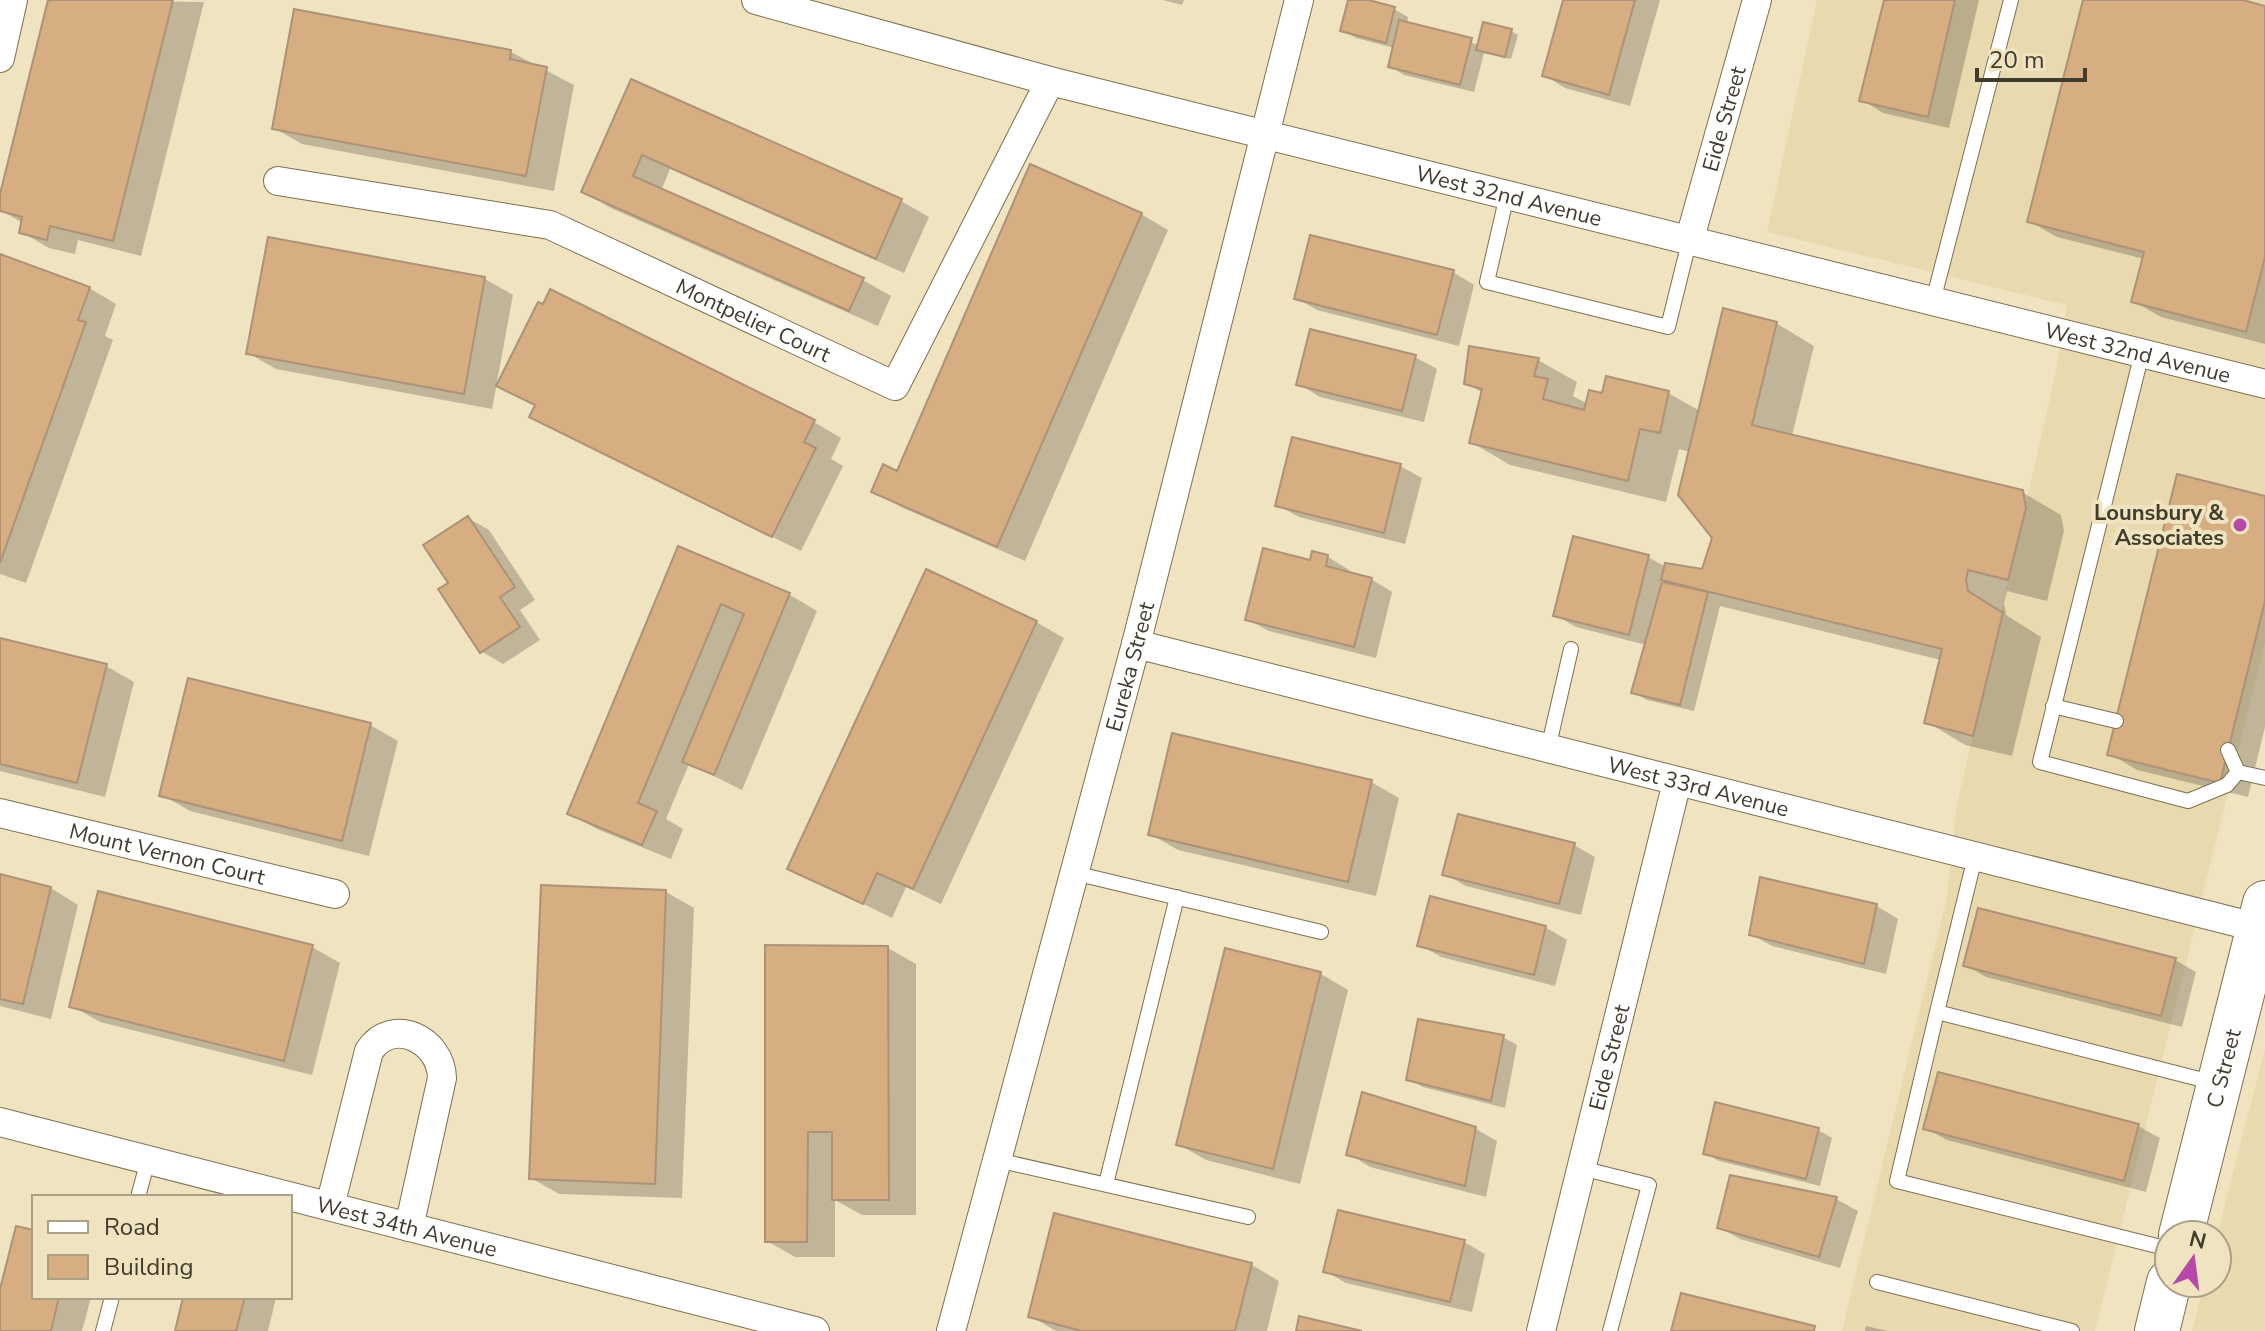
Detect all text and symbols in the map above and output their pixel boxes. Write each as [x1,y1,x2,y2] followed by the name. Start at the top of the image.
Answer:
[1977,32,2085,82] scale bar
[1989,44,2045,76] text: 20 m
[1695,62,1754,175] street label: Eide Street
[1413,159,1605,234] street label: West 32nd Avenue
[671,272,835,370] street label: Montpelier Court
[2041,316,2234,391] street label: West 32nd Avenue
[2094,498,2225,553] place label: Lounsbury & Associates
[2231,516,2249,534] marker: Lounsbury & Associates
[1099,599,1162,735] street label: Eureka Street
[1604,750,1792,825] street label: West 33rd Avenue
[66,816,268,893] street label: Mount Vernon Court
[1582,1001,1637,1114] street label: Eide Street
[2200,1025,2249,1111] street label: C Street
[313,1190,500,1265] street label: West 34th Avenue
[32,1195,292,1299] legend
[104,1211,160,1243] text: Road
[2153,1219,2233,1299] north arrow
[2186,1224,2209,1257] text: N
[104,1251,194,1283] text: Building

